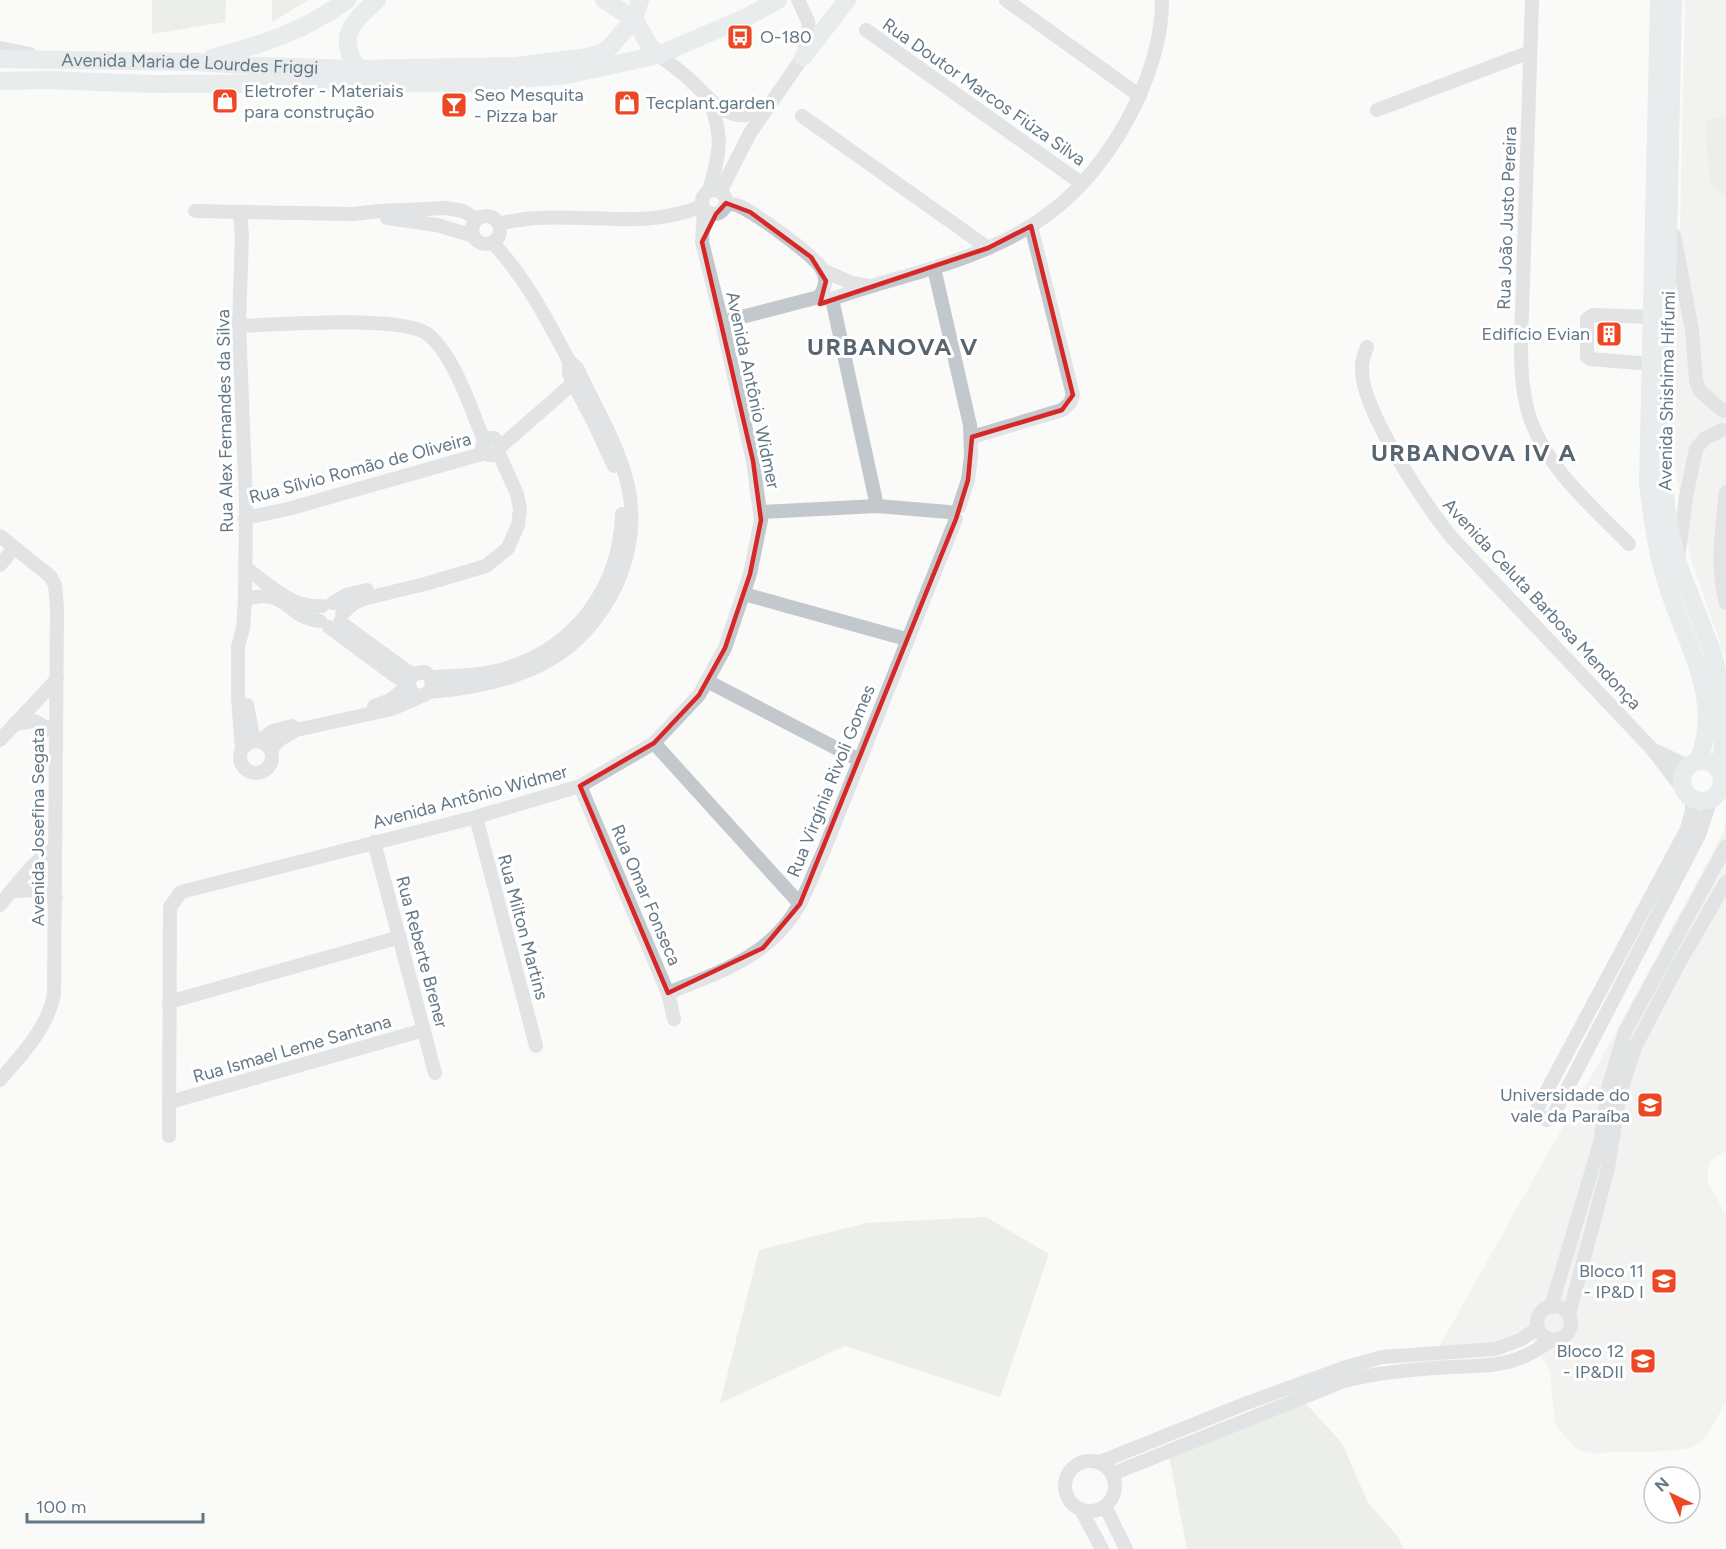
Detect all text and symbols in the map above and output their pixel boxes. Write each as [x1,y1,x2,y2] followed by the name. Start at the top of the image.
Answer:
[878,13,1090,171] street label: Rua Doutor Marcos Fiúza Silva
[725,22,755,52] bus stop icon: O-180
[760,26,812,48] place label: O-180
[61,49,319,79] street label: Avenida Maria de Lourdes Friggi
[244,80,404,123] place label: Eletrofer - Materiais para construção
[474,84,584,127] place label: Seo Mesquita - Pizza bar
[210,86,240,116] shop icon: Eletrofer - Materiais para construção
[612,88,642,118] shop icon: Tecplant.garden
[439,90,469,120] bar icon: Seo Mesquita - Pizza bar
[646,92,775,114] place label: Tecplant.garden
[1493,126,1521,310] street label: Rua João Justo Pereira
[721,289,785,491] street label: Avenida Antônio Widmer
[1654,291,1680,491] street label: Avenida Shishima Hifumi
[212,309,238,533] street label: Rua Alex Fernandes da Silva
[1594,319,1624,349] building icon: Edifício Evian
[1482,323,1590,345] place label: Edifício Evian
[807,332,979,361] district label: URBANOVA V
[247,428,473,508] street label: Rua Sílvio Romão de Oliveira
[1371,438,1577,467] district label: URBANOVA IV A
[1438,494,1646,714] street label: Avenida Celuta Barbosa Mendonça
[782,682,880,880] street label: Rua Virgínia Rivoli Gomes
[27,728,49,926] street label: Avenida Josefina Segata
[370,760,570,834] street label: Avenida Antônio Widmer
[606,821,686,969] street label: Rua Omar Fonseca
[493,852,553,1002] street label: Rua Milton Martins
[391,874,453,1030] street label: Rua Reberte Brener
[190,1010,394,1088] street label: Rua Ismael Leme Santana
[1500,1084,1630,1127] place label: Universidade do vale da Paraíba
[1635,1090,1665,1120] school or university icon: Universidade do vale da Paraíba
[1579,1260,1644,1303] place label: Bloco 11 - IP&D I
[1649,1266,1679,1296] school or university icon: Bloco 11 - IP&D I
[1556,1340,1624,1383] place label: Bloco 12 - IP&DII
[1628,1346,1658,1376] school or university icon: Bloco 12 - IP&DII
[1642,1465,1702,1525] north arrow
[1651,1473,1673,1496] text: N
[27,1486,202,1524] scale bar
[36,1496,86,1518] text: 100 m

